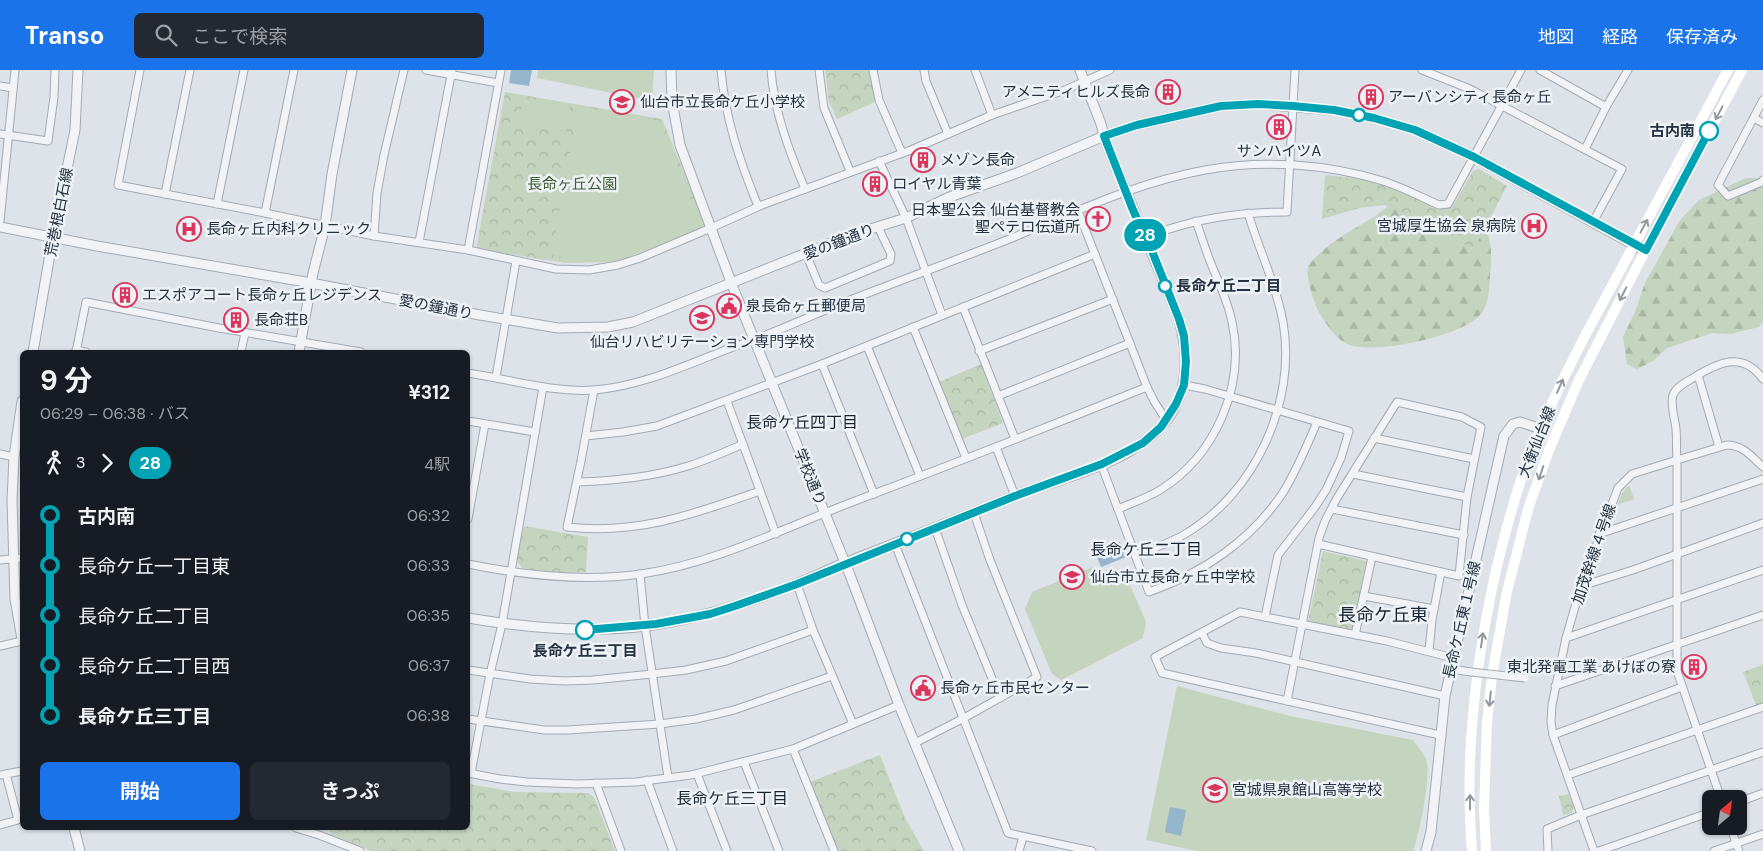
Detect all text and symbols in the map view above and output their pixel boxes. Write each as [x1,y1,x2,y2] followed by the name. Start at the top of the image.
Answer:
[134,13,484,58] search box
[25,20,104,51] text: Transo
[152,21,180,49] icon: search
[192,24,287,49] text: ここで検索
[1538,25,1574,49] text: 地図
[1602,25,1638,49] text: 経路
[1666,25,1738,49] text: 保存済み
[1155,79,1181,105] building icon: アメニティヒルズ長命
[1002,82,1150,102] place label: アメニティヒルズ長命
[1358,84,1384,110] building icon: アーバンシティ長命ヶ丘
[1388,87,1552,107] place label: アーバンシティ長命ヶ丘
[609,89,635,115] school or university icon: 仙台市立長命ケ丘小学校
[640,92,805,112] place label: 仙台市立長命ケ丘小学校
[1714,105,1723,120] one-way arrow
[1352,108,1366,122] unlabelled marker
[1266,114,1292,140] building icon: サンハイツA
[1650,121,1695,141] place label: 古内南
[1699,121,1719,141] marker: 古内南
[1237,141,1321,161] place label: サンハイツA
[910,147,936,173] building icon: メゾン長命
[940,150,1015,170] place label: メゾン長命
[41,166,77,258] street label: 荒巻根白石線
[862,171,888,197] building icon: ロイヤル青葉
[527,174,617,194] park label: 長命ヶ丘公園
[892,174,982,194] place label: ロイヤル青葉
[911,200,1080,237] place label: 日本聖公会 仙台基督教会 聖ペテロ伝道所
[1085,206,1111,232] church icon: 日本聖公会 仙台基督教会 聖ペテロ伝道所
[1521,213,1547,239] hospital icon: 宮城厚生協会 泉病院
[176,216,202,242] hospital icon: 長命ヶ丘内科クリニック
[1377,216,1516,236] place label: 宮城厚生協会 泉病院
[206,219,371,239] place label: 長命ヶ丘内科クリニック
[800,219,878,265] street label: 愛の鐘通り
[1122,219,1168,251] line badge: 28
[1639,219,1649,234] one-way arrow
[1134,223,1156,247] text: 28
[1176,276,1281,296] place label: 長命ケ丘二丁目
[1158,279,1172,293] marker: 長命ケ丘二丁目
[112,282,138,308] building icon: エスポアコート長命ヶ丘レジデンス
[142,285,382,305] place label: エスポアコート長命ヶ丘レジデンス
[1618,286,1627,301] one-way arrow
[397,290,475,324] street label: 愛の鐘通り
[716,293,742,319] public building icon: 泉長命ヶ丘郵便局
[746,296,866,316] place label: 泉長命ヶ丘郵便局
[689,305,715,331] school or university icon: 仙台リハビリテーション専門学校
[223,307,249,333] building icon: 長命荘B
[254,310,308,330] place label: 長命荘B
[590,332,814,352] place label: 仙台リハビリテーション専門学校
[40,362,92,399] text: 9 分
[1556,379,1566,394] one-way arrow
[408,380,450,405] text: ¥312
[40,403,190,424] text: 06:29 – 06:38 · バス
[1514,403,1560,481] street label: 大衡仙台線
[746,412,858,433] district label: 長命ケ丘四丁目
[789,445,831,509] street label: 学校通り
[40,449,68,477] icon: walk
[93,449,121,477] icon: forward
[139,451,161,475] text: 28
[76,452,85,473] text: 3
[424,454,450,475] text: 4駅
[1536,465,1545,480] one-way arrow
[1567,501,1621,607] street label: 加茂幹線４号線
[78,504,135,529] text: 古内南
[407,505,450,526] text: 06:32
[900,532,914,546] unlabelled marker
[1090,539,1202,560] district label: 長命ケ丘二丁目
[78,554,230,579] text: 長命ケ丘一丁目東
[407,555,450,576] text: 06:33
[1439,559,1485,681] street label: 長命ケ丘東１号線
[1059,564,1085,590] school or university icon: 仙台市立長命ヶ丘中学校
[1090,567,1255,587] place label: 仙台市立長命ヶ丘中学校
[1338,603,1428,627] district label: 長命ケ丘東
[78,604,211,629] text: 長命ケ丘二丁目
[407,605,450,626] text: 06:35
[575,620,595,640] marker: 長命ケ丘三丁目
[1477,633,1487,649] one-way arrow
[532,641,638,661] place label: 長命ケ丘三丁目
[78,654,230,679] text: 長命ケ丘二丁目西
[1681,654,1707,680] building icon: 東北発電工業 あけぼの寮
[408,655,450,676] text: 06:37
[1507,657,1676,677] place label: 東北発電工業 あけぼの寮
[910,675,936,701] public building icon: 長命ヶ丘市民センター
[940,678,1090,698] place label: 長命ヶ丘市民センター
[1485,691,1495,707] one-way arrow
[78,704,211,729] text: 長命ケ丘三丁目
[407,705,450,726] text: 06:38
[40,762,240,820] button: 開始
[250,762,450,820] button: きっぷ
[1202,777,1228,803] school or university icon: 宮城県泉館山高等学校
[1232,780,1382,800] place label: 宮城県泉館山高等学校
[676,788,788,809] district label: 長命ケ丘三丁目
[1702,790,1748,835] north arrow
[1702,790,1747,835] map controls
[1465,795,1475,811] one-way arrow

